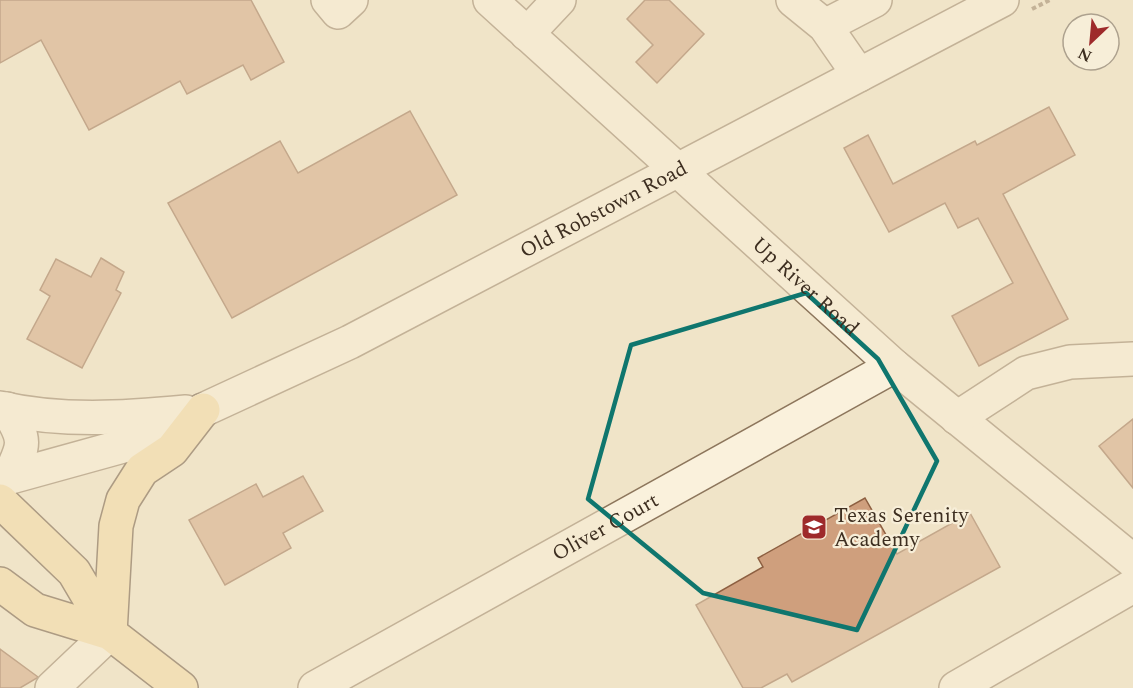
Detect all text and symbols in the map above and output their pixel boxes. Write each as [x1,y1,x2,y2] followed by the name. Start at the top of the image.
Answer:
[1061,12,1121,72] north arrow
[1074,41,1096,68] text: N
[514,153,693,267] street label: Old Robstown Road
[744,229,866,344] street label: Up River Road
[546,485,665,570] street label: Oliver Court
[834,500,969,556] place label: Texas Serenity Academy
[799,512,829,542] school or university icon: Texas Serenity Academy

